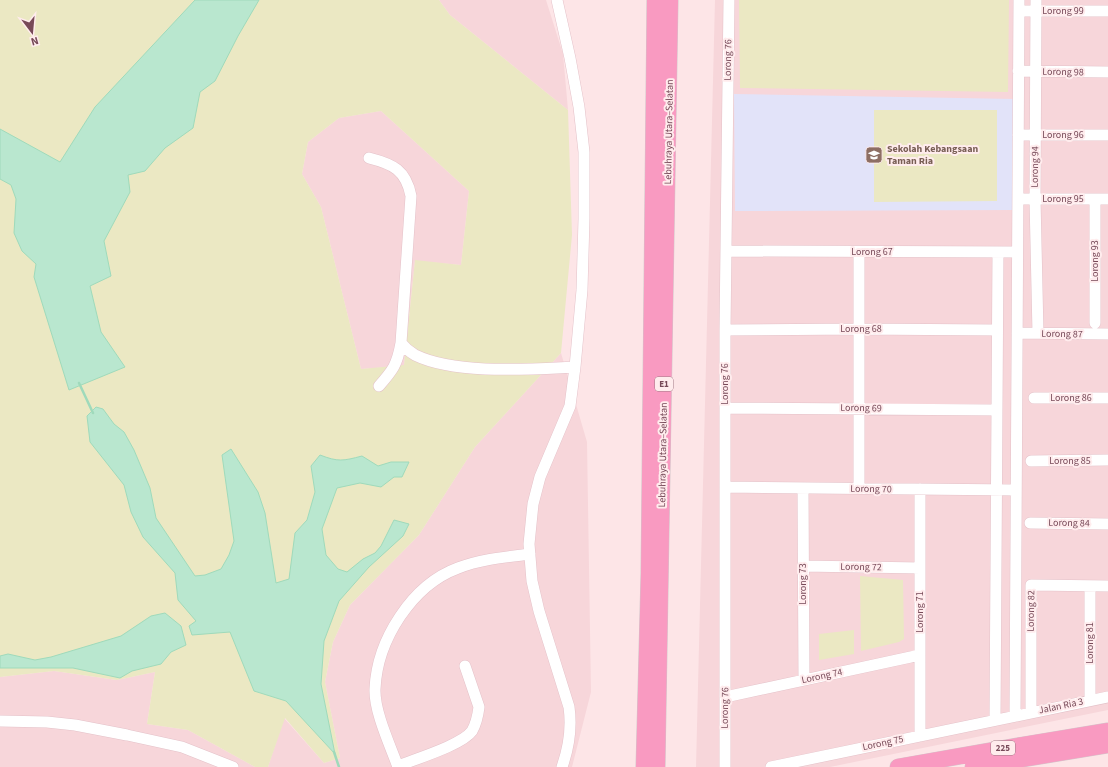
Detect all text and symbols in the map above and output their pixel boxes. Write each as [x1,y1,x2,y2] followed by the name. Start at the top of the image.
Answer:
[1042,4,1084,18] street label: Lorong 99
[12,12,52,52] north arrow
[29,33,40,49] text: N
[721,39,735,81] street label: Lorong 76
[1042,65,1084,79] street label: Lorong 98
[661,79,677,185] street label: Lebuhraya Utara–Selatan
[1042,128,1084,142] street label: Lorong 96
[887,142,978,168] place label: Sekolah Kebangsaan Taman Ria
[864,145,884,165] school or university icon: Sekolah Kebangsaan Taman Ria
[1028,146,1042,188] street label: Lorong 94
[1042,192,1084,206] street label: Lorong 95
[1088,240,1102,282] street label: Lorong 93
[851,245,893,259] street label: Lorong 67
[840,322,882,336] street label: Lorong 68
[1041,327,1083,341] street label: Lorong 87
[718,363,732,405] street label: Lorong 76
[655,377,673,391] road number: E1
[1050,391,1092,405] street label: Lorong 86
[840,401,882,415] street label: Lorong 69
[655,402,671,508] street label: Lebuhraya Utara–Selatan
[1049,454,1091,468] street label: Lorong 85
[850,482,892,496] street label: Lorong 70
[1048,516,1090,530] street label: Lorong 84
[840,560,882,574] street label: Lorong 72
[796,563,810,605] street label: Lorong 73
[1024,590,1038,632] street label: Lorong 82
[913,591,927,633] street label: Lorong 71
[1083,622,1097,664] street label: Lorong 81
[800,665,844,687] street label: Lorong 74
[718,687,732,729] street label: Lorong 76
[1038,694,1085,718] street label: Jalan Ria 3
[861,732,905,754] street label: Lorong 75
[991,741,1015,755] road number: 225

